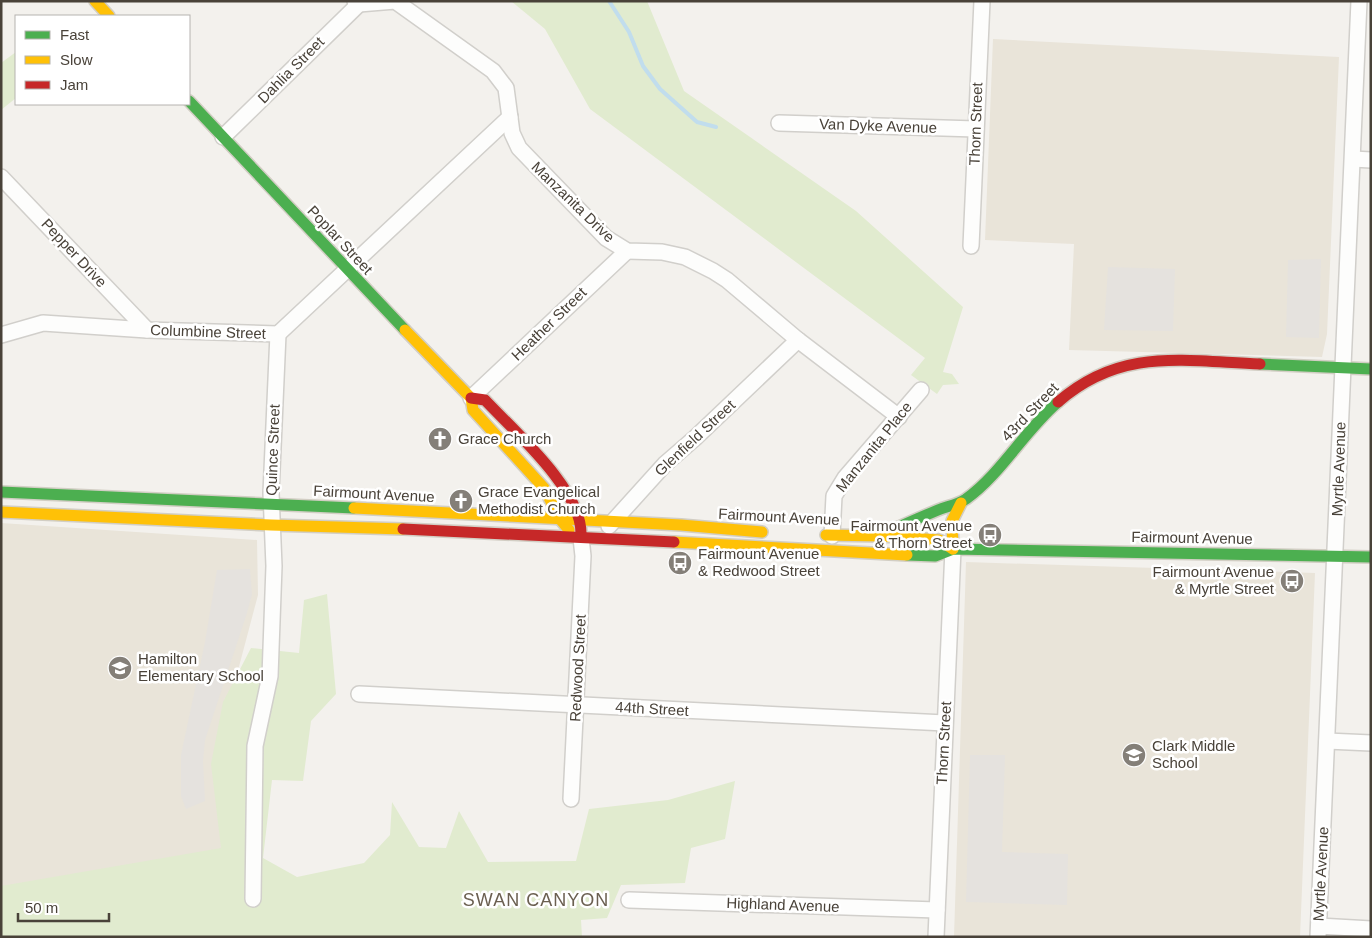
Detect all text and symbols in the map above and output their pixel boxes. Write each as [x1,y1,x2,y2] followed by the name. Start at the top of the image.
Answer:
[15,15,190,105] legend
[60,26,90,43] text: Fast
[254,32,328,106] street label: Dahlia Street
[60,51,93,68] text: Slow
[60,76,88,93] text: Jam
[966,81,985,166] street label: Thorn Street
[819,115,937,136] street label: Van Dyke Avenue
[528,158,618,245] street label: Manzanita Drive
[304,202,377,278] street label: Poplar Street
[38,215,110,290] street label: Pepper Drive
[508,283,590,364] street label: Heather Street
[150,321,267,342] street label: Columbine Street
[998,378,1062,444] street label: 43rd Street
[651,396,739,479] street label: Glenfield Street
[832,398,915,495] street label: Manzanita Place
[262,403,283,496] street label: Quince Street
[1328,421,1349,517] street label: Myrtle Avenue
[427,426,453,452] church icon: Grace Church
[458,430,551,447] place label: Grace Church
[313,482,435,505] street label: Fairmount Avenue
[478,483,600,517] place label: Grace Evangelical Methodist Church
[448,488,474,514] church icon: Grace Evangelical Methodist Church
[718,505,840,528] street label: Fairmount Avenue
[851,517,973,551] place label: Fairmount Avenue & Thorn Street
[977,522,1003,548] bus stop icon: Fairmount Avenue & Thorn Street
[1131,528,1253,547] street label: Fairmount Avenue
[698,545,821,579] place label: Fairmount Avenue & Redwood Street
[667,550,693,576] bus stop icon: Fairmount Avenue & Redwood Street
[1153,563,1275,597] place label: Fairmount Avenue & Myrtle Street
[1279,568,1305,594] bus stop icon: Fairmount Avenue & Myrtle Street
[566,613,589,722] street label: Redwood Street
[138,650,264,684] place label: Hamilton Elementary School
[107,655,133,681] school or university icon: Hamilton Elementary School
[615,698,690,719] street label: 44th Street
[933,700,954,785] street label: Thorn Street
[1152,737,1235,771] place label: Clark Middle School
[1121,742,1147,768] school or university icon: Clark Middle School
[1310,826,1331,922] street label: Myrtle Avenue
[18,890,109,922] scale bar
[463,890,609,910] district label: SWAN CANYON
[726,894,840,915] street label: Highland Avenue
[25,899,58,916] text: 50 m

